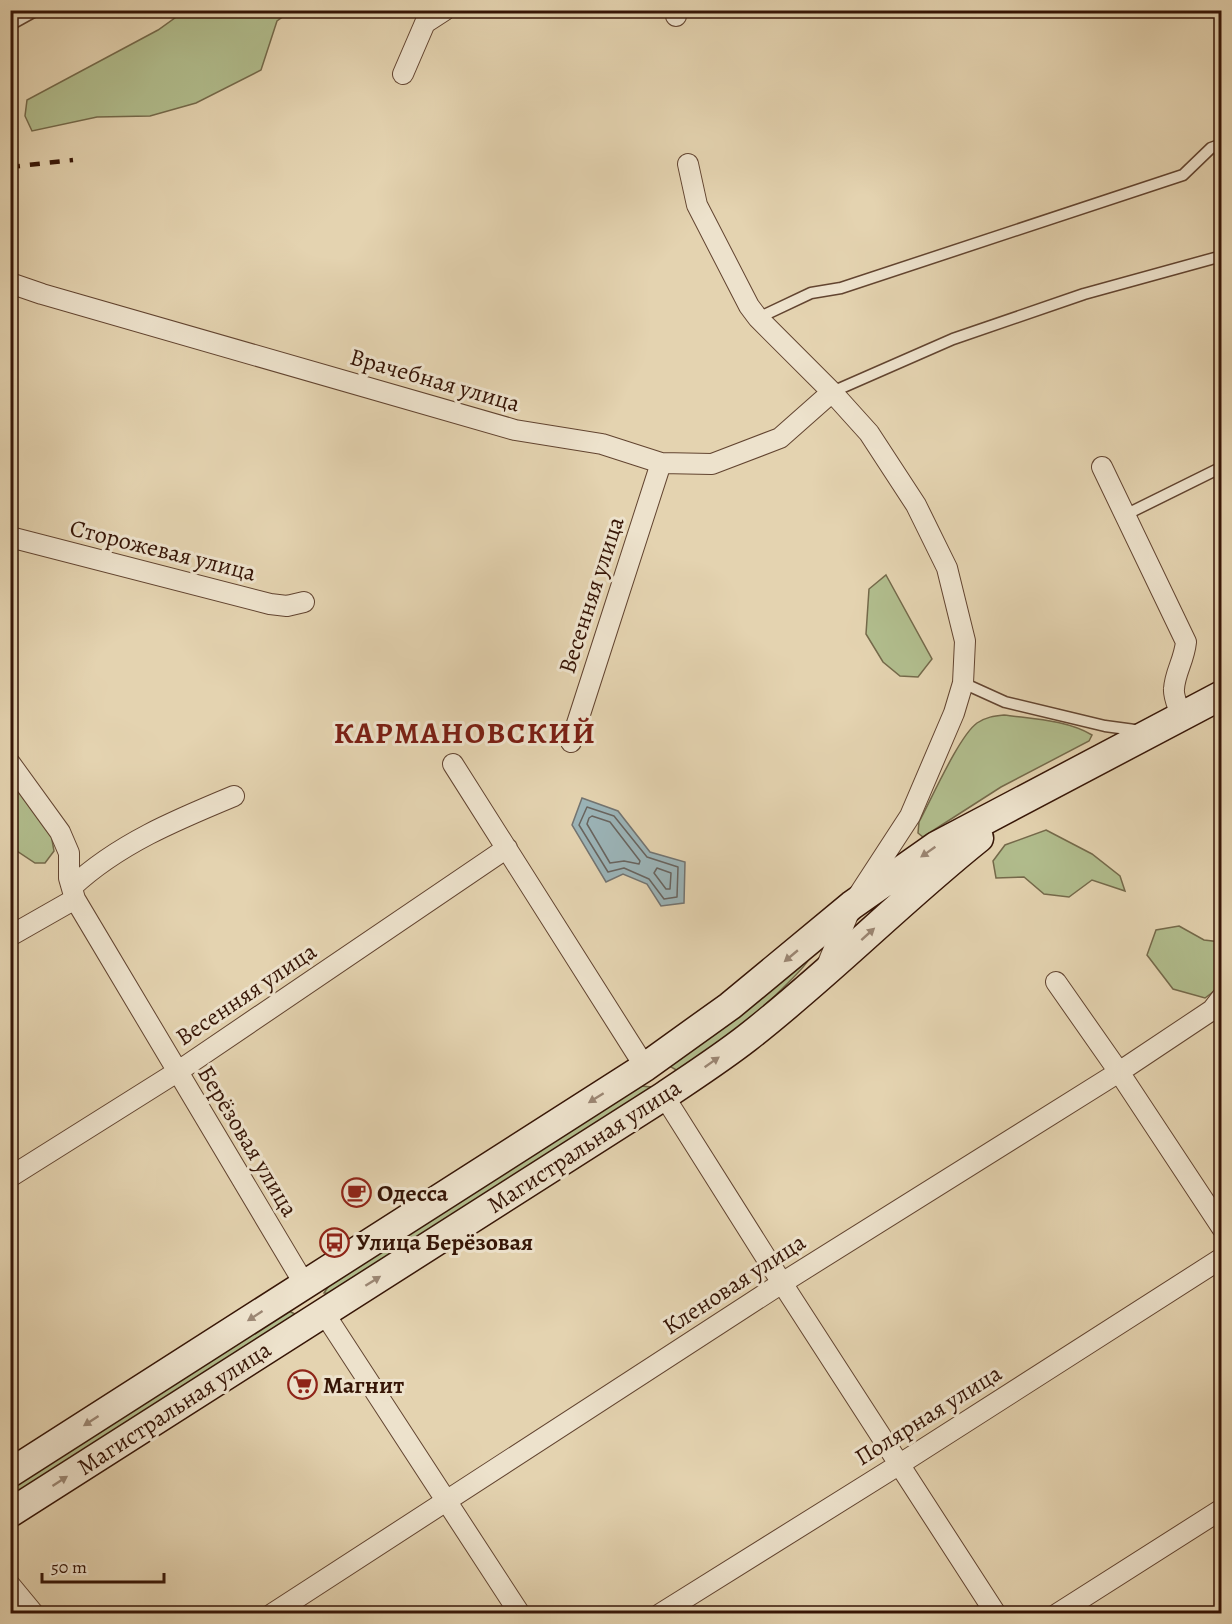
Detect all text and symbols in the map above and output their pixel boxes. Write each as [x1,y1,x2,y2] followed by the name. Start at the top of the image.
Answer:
[346,340,524,420] street label: Врачебная улица
[67,511,259,589] street label: Сторожевая улица
[551,512,631,678] street label: Весенняя улица
[334,713,596,753] district label: КАРМАНОВСКИЙ
[920,846,936,858] one-way arrow
[860,927,875,941] one-way arrow
[169,935,323,1053] street label: Весенняя улица
[784,949,799,962] one-way arrow
[704,1057,720,1068] one-way arrow
[190,1059,306,1223] street label: Берёзовая улица
[481,1071,687,1221] street label: Магистральная улица
[588,1093,604,1104] one-way arrow
[340,1177,372,1209] cafe icon: Одесса
[377,1177,449,1209] place label: Одесса
[319,1226,351,1258] bus stop icon: Улица Берёзовая
[356,1226,533,1258] place label: Улица Берёзовая
[656,1226,812,1342] street label: Кленовая улица
[365,1276,381,1287] one-way arrow
[247,1311,264,1322] one-way arrow
[71,1333,277,1483] street label: Магистральная улица
[848,1357,1008,1473] street label: Полярная улица
[286,1369,318,1401] supermarket icon: Магнит
[323,1369,404,1401] place label: Магнит
[83,1416,99,1427] one-way arrow
[51,1476,68,1487] one-way arrow
[42,1546,164,1584] scale bar
[51,1555,87,1579] text: 50 m

